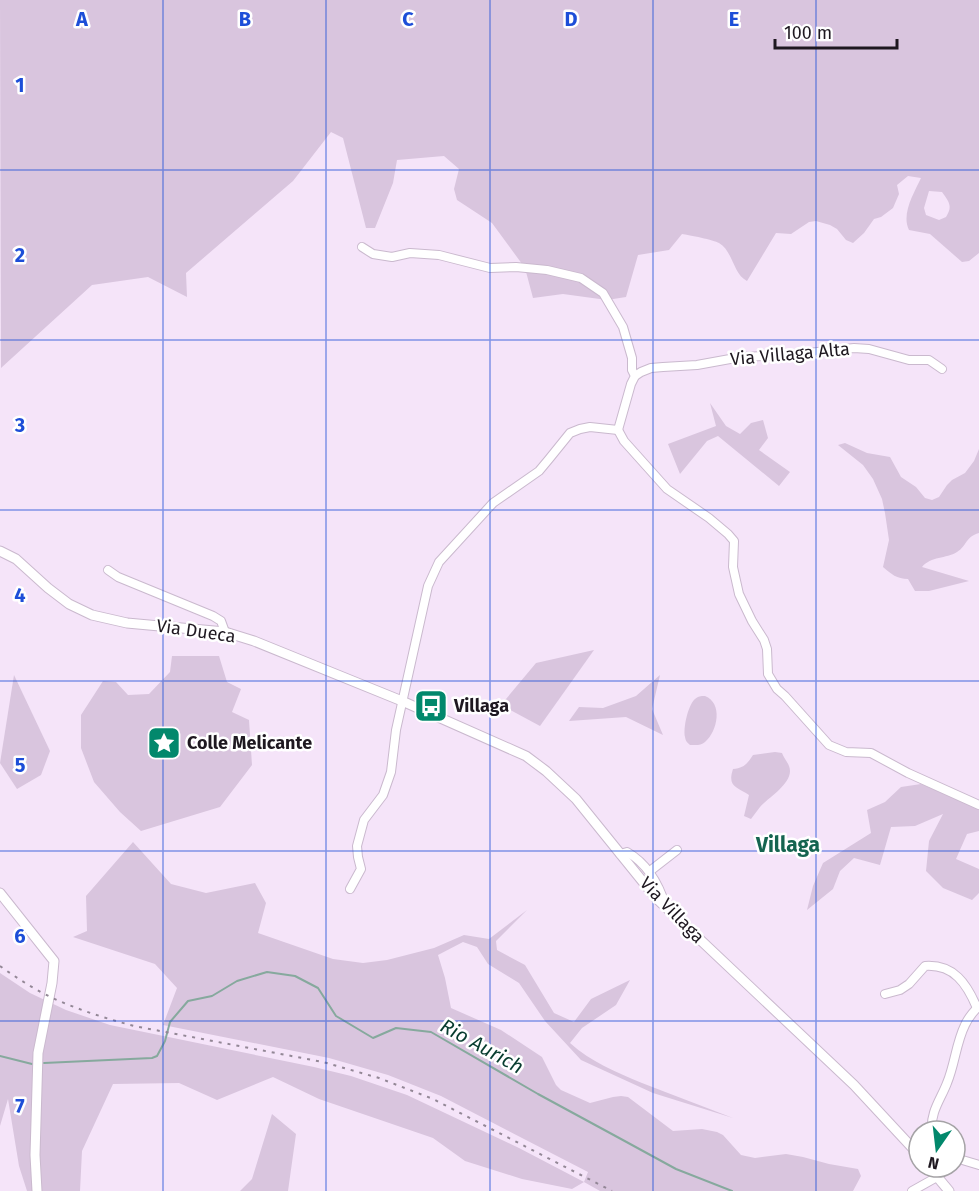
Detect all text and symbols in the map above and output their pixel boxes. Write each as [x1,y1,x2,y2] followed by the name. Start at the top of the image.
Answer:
[75,7,89,31] text: A
[239,7,251,31] text: B
[402,7,414,31] text: C
[564,7,578,31] text: D
[729,7,739,31] text: E
[775,12,896,50] scale bar
[784,22,832,44] text: 100 m
[15,73,25,97] text: 1
[15,243,25,267] text: 2
[729,338,851,370] street label: Via Villaga Alta
[14,413,25,437] text: 3
[14,583,26,607] text: 4
[155,615,237,647] street label: Via Dueca
[413,688,449,724] bus stop icon: Villaga
[453,695,509,717] place label: Villaga
[146,725,182,761] place icon: Colle Melicante
[187,732,312,754] place label: Colle Melicante
[15,753,26,777] text: 5
[755,832,820,858] district label: Villaga
[635,872,709,948] street label: Via Villaga
[14,924,26,948] text: 6
[436,1013,528,1079] water label: Rio Aurich
[15,1094,25,1118] text: 7
[907,1119,967,1179] north arrow
[926,1153,941,1174] text: N

